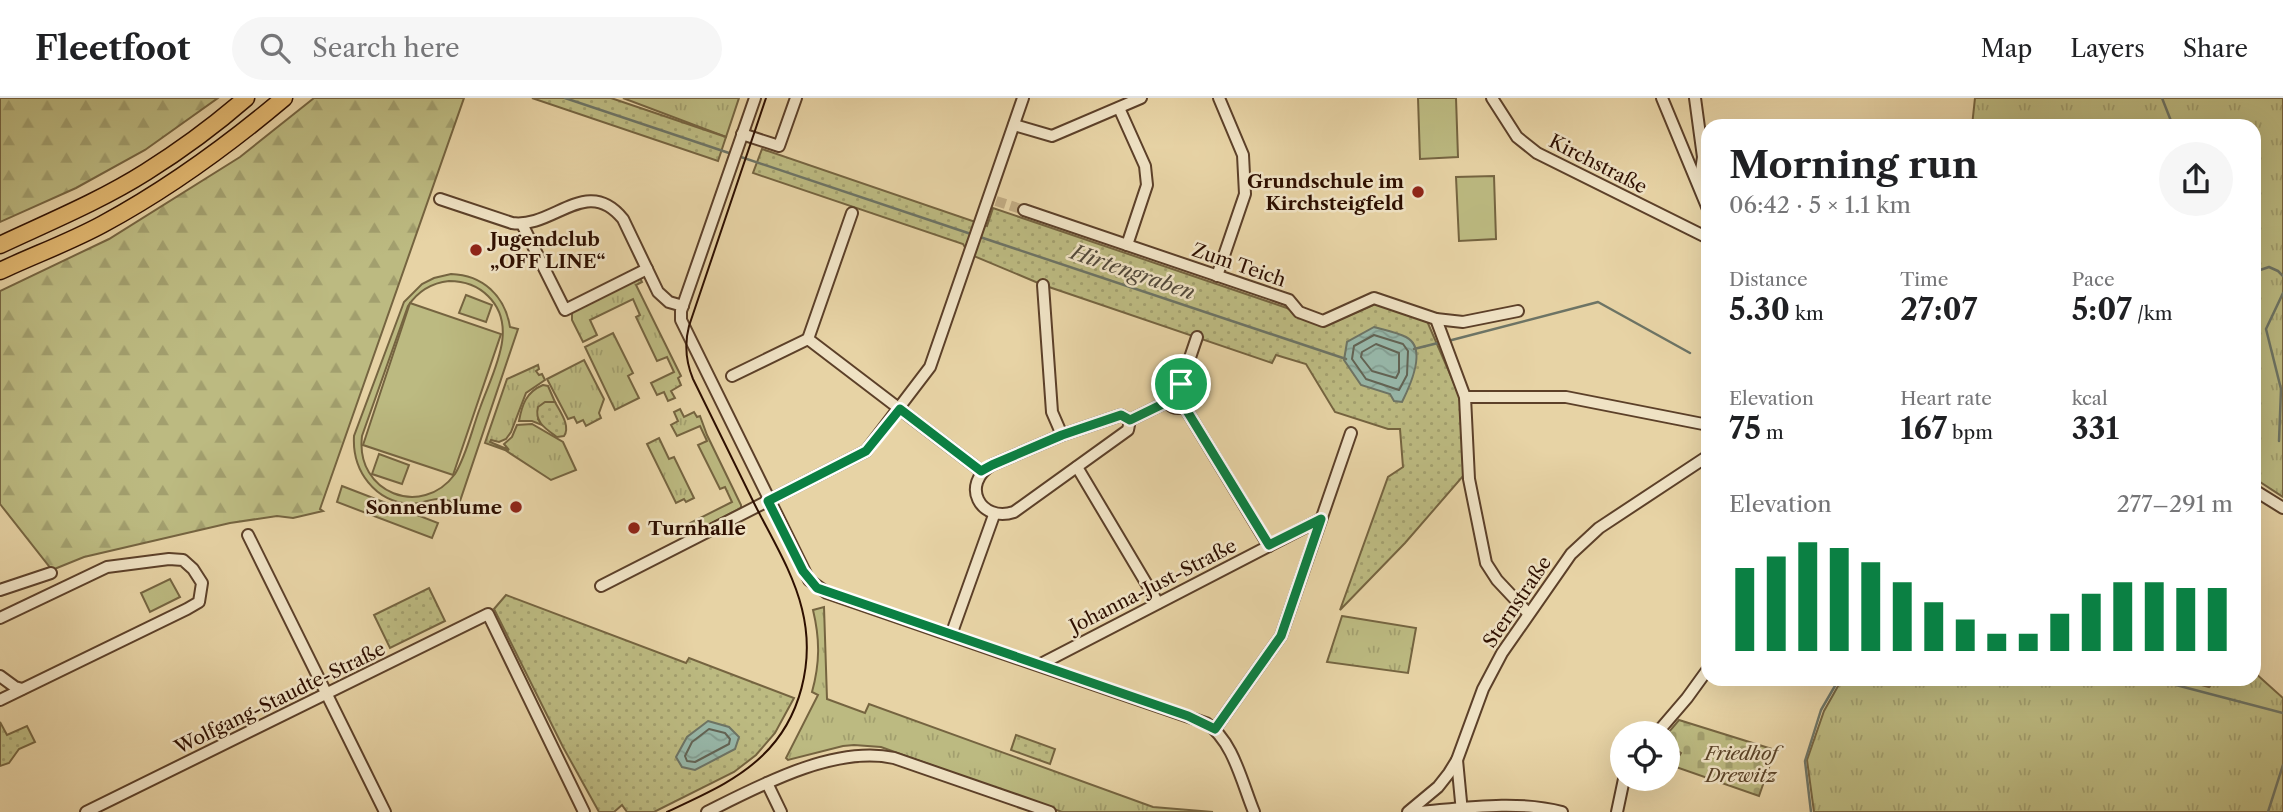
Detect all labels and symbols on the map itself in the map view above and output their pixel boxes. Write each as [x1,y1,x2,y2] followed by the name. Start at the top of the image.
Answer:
[1545,129,1651,199] street label: Kirchstraße
[1247,170,1404,215] place label: Grundschule im Kirchsteigfeld
[1410,184,1426,200] marker: Grundschule im Kirchsteigfeld
[487,228,605,273] place label: Jugendclub „OFF LINE“
[1066,238,1198,305] water label: Hirtengraben
[1189,238,1289,292] street label: Zum Teich
[468,242,484,258] marker: Jugendclub „OFF LINE“
[1151,354,1211,414] pin
[365,496,502,519] place label: Sonnenblume
[508,499,524,515] marker: Sonnenblume
[648,517,746,540] place label: Turnhalle
[626,520,642,536] marker: Turnhalle
[1063,534,1240,639] street label: Johanna-Just-Straße
[1478,552,1556,652] street label: Sternstraße
[170,637,389,759] street label: Wolfgang-Staudte-Straße
[1703,742,1784,787] park label: Friedhof Drewitz

